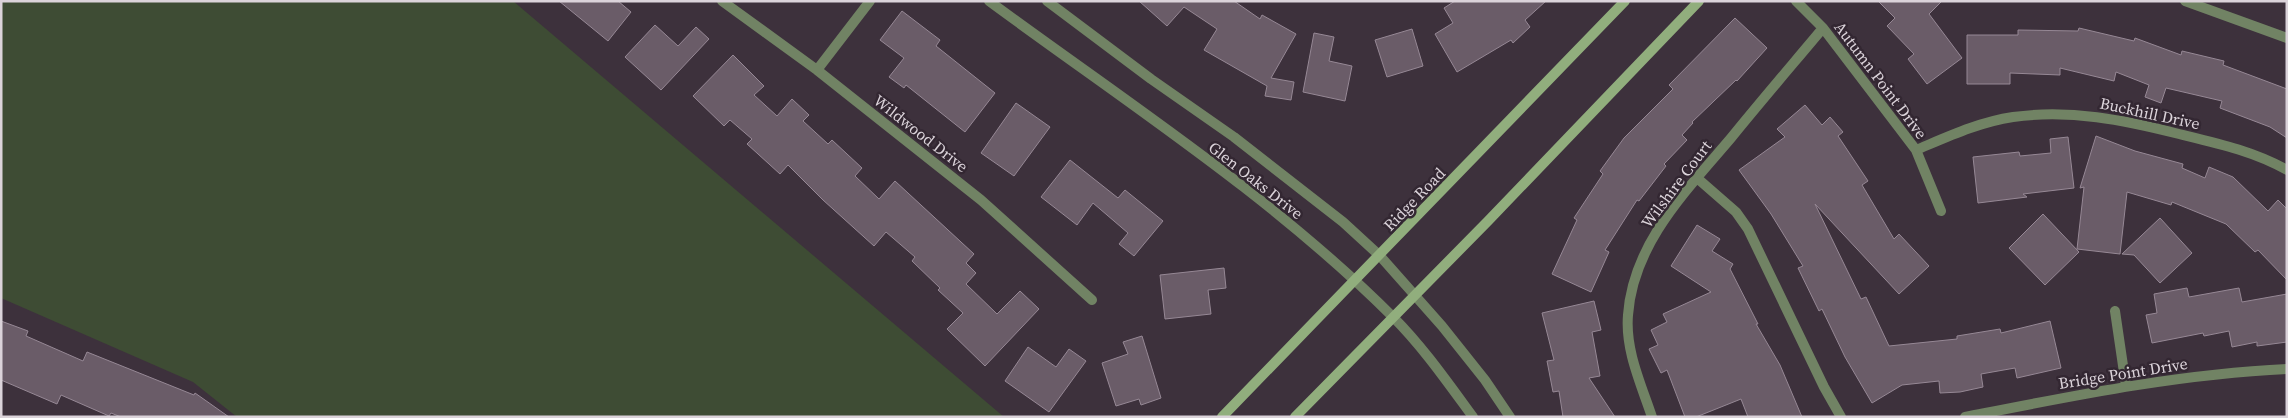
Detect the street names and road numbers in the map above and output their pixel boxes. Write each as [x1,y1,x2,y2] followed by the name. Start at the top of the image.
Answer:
[1830,17,1932,143] street label: Autumn Point Drive
[869,89,973,177] street label: Wildwood Drive
[2098,92,2202,134] street label: Buckhill Drive
[1636,135,1717,232] street label: Wilshire Court
[1204,136,1308,224] street label: Glen Oaks Drive
[1378,162,1450,236] street label: Ridge Road
[2057,352,2189,394] street label: Bridge Point Drive

